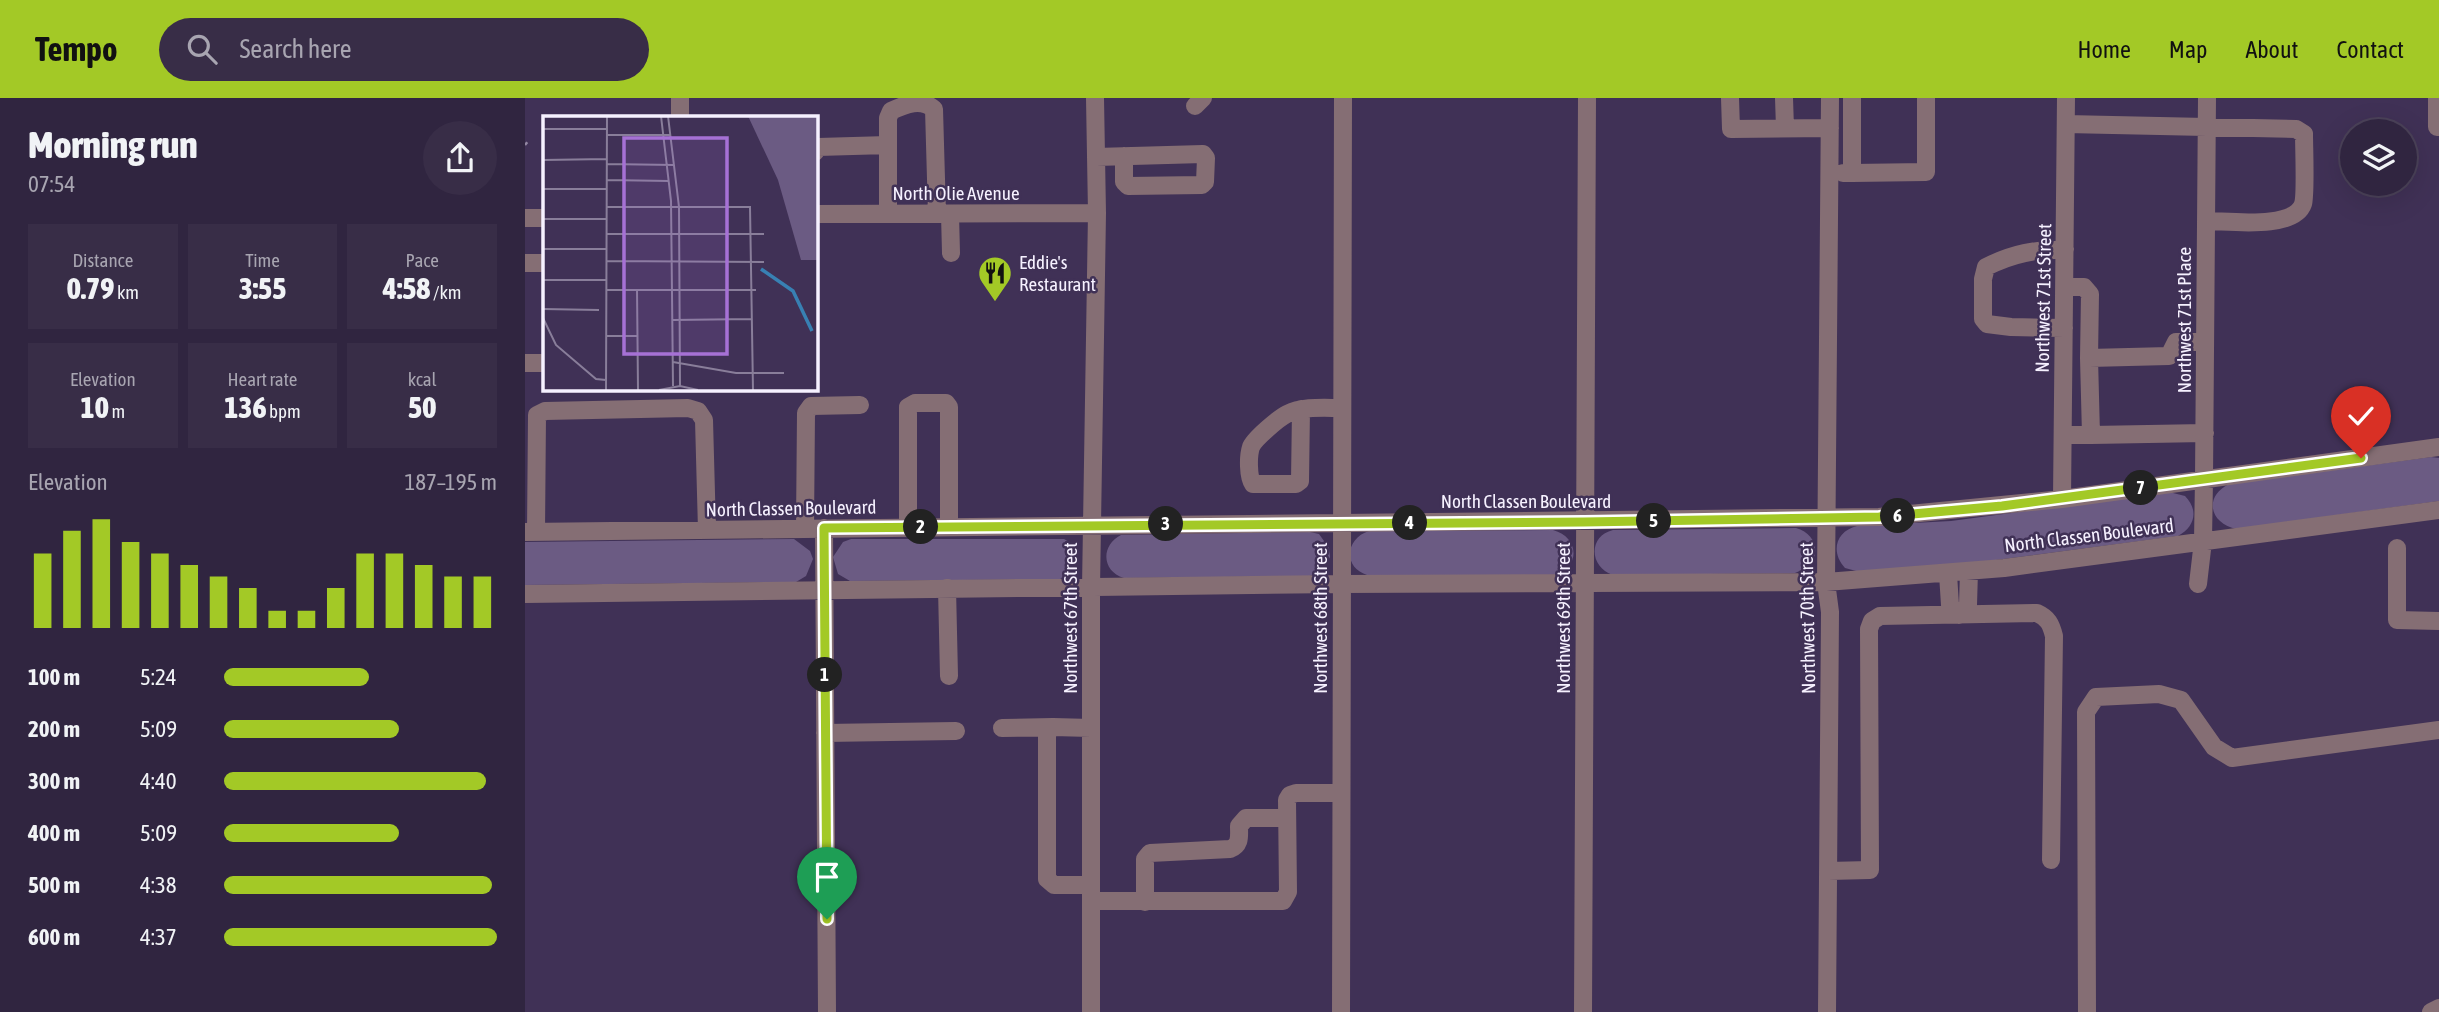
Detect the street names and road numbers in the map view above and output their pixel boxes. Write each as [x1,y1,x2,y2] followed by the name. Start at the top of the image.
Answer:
[892,182,1020,204] street label: North Olie Avenue
[2031,223,2055,373] street label: Northwest 71st Street
[2173,247,2195,393] street label: Northwest 71st Place
[1441,490,1611,512] street label: North Classen Boulevard
[706,496,876,520] street label: North Classen Boulevard
[2003,514,2175,556] street label: North Classen Boulevard
[1059,542,1081,694] street label: Northwest 67th Street
[1309,542,1331,694] street label: Northwest 68th Street
[1552,542,1574,694] street label: Northwest 69th Street
[1795,542,1819,694] street label: Northwest 70th Street

